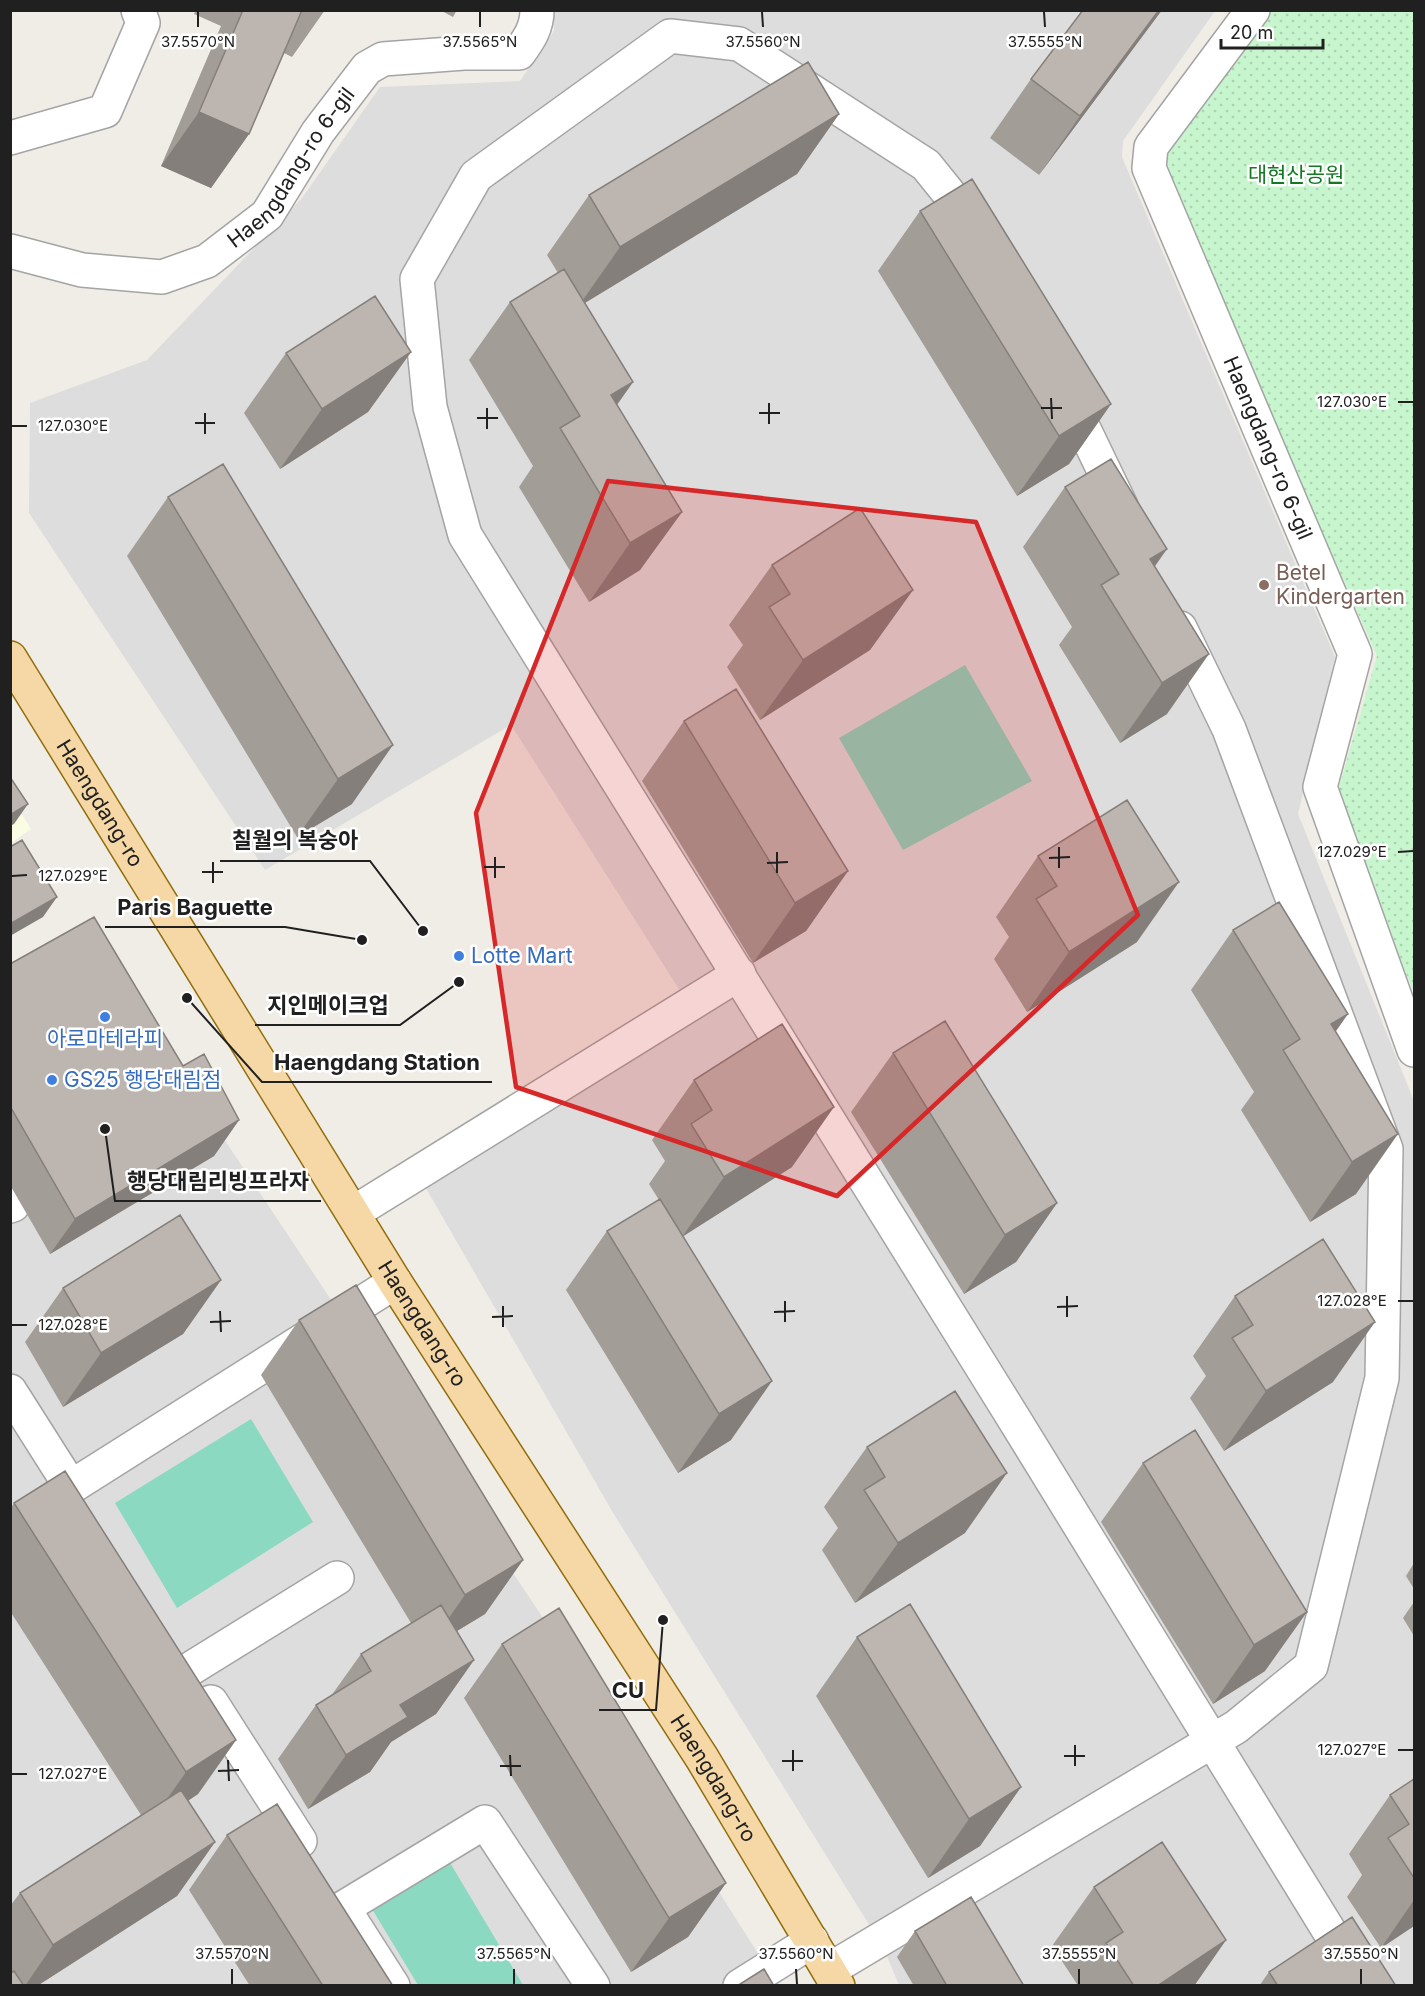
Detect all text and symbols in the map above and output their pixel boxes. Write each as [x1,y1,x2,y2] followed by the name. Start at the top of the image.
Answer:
[1221,12,1323,50] scale bar
[1230,22,1273,43] text: 20 m
[161,32,235,51] text: 37.5570°N
[443,32,517,51] text: 37.5565°N
[725,32,801,51] text: 37.5560°N
[1008,32,1082,51] text: 37.5555°N
[222,82,360,253] street label: Haengdang-ro 6-gil
[1248,162,1344,187] park label: 대현산공원
[1218,352,1318,543] street label: Haengdang-ro 6-gil
[1317,392,1387,411] text: 127.030°E
[38,416,108,435] text: 127.030°E
[1276,560,1405,609] place label: Betel Kindergarten
[1257,578,1271,592] marker: Betel Kindergarten
[52,735,149,871] street label: Haengdang-ro
[220,821,370,861] callout: 칠월의 복숭아
[232,827,358,853] text: 칠월의 복숭아
[1317,842,1387,861] text: 127.029°E
[38,866,108,885] text: 127.029°E
[105,887,285,927] callout: Paris Baguette
[117,894,273,920] text: Paris Baguette
[471,943,573,968] place label: Lotte Mart
[452,949,466,963] marker: Lotte Mart
[255,985,400,1025] callout: 지인메이크업
[267,992,389,1018] text: 지인메이크업
[98,1010,112,1024] marker: 아로마테라피
[47,1026,163,1051] place label: 아로마테라피
[262,1042,492,1082] callout: Haengdang Station
[274,1049,480,1075] text: Haengdang Station
[64,1067,221,1092] place label: GS25 행당대림점
[45,1073,59,1087] marker: GS25 행당대림점
[115,1161,321,1201] callout: 행당대림리빙프라자
[127,1168,309,1194] text: 행당대림리빙프라자
[373,1256,472,1391] street label: Haengdang-ro
[1317,1291,1387,1310] text: 127.028°E
[38,1315,108,1334] text: 127.028°E
[599,1670,656,1710] callout: CU
[612,1677,644,1703] text: CU
[665,1710,762,1846] street label: Haengdang-ro
[1318,1740,1386,1759] text: 127.027°E
[39,1764,107,1783] text: 127.027°E
[195,1944,269,1963] text: 37.5570°N
[477,1944,551,1963] text: 37.5565°N
[758,1944,834,1963] text: 37.5560°N
[1042,1944,1116,1963] text: 37.5555°N
[1324,1944,1398,1963] text: 37.5550°N

